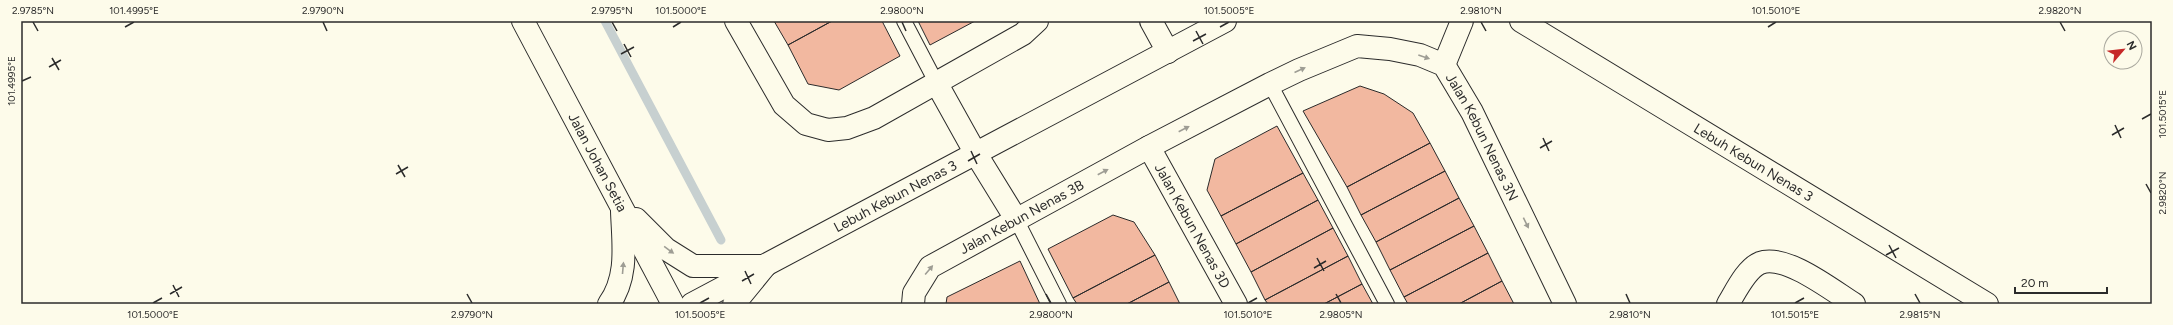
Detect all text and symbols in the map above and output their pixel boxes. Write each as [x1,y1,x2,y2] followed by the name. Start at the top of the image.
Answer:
[12,4,54,17] text: 2.9785°N
[109,4,159,17] text: 101.4995°E
[302,4,344,17] text: 2.9790°N
[591,4,633,17] text: 2.9795°N
[655,4,707,17] text: 101.5000°E
[880,4,924,17] text: 2.9800°N
[1204,4,1254,17] text: 101.5005°E
[1460,4,1502,17] text: 2.9810°N
[1751,4,1801,17] text: 101.5010°E
[2039,4,2081,17] text: 2.9820°N
[2103,30,2143,70] north arrow
[2124,39,2139,52] text: N
[1418,55,1430,61] one-way arrow
[5,56,18,106] text: 101.4995°E
[1294,67,1305,73] one-way arrow
[1442,70,1522,203] street label: Jalan Kebun Nenas 3N
[2156,90,2169,138] text: 101.5015°E
[565,110,631,215] street label: Jalan Johan Setia
[1691,119,1816,205] street label: Lebuh Kebun Nenas 3
[1178,126,1190,132] one-way arrow
[831,157,960,236] street label: Lebuh Kebun Nenas 3
[1151,160,1234,291] street label: Jalan Kebun Nenas 3D
[1097,169,1108,175] one-way arrow
[2156,172,2169,214] text: 2.9820°N
[957,176,1087,258] street label: Jalan Kebun Nenas 3B
[1523,218,1529,229] one-way arrow
[664,246,675,254] one-way arrow
[620,262,626,275] one-way arrow
[925,265,933,275] one-way arrow
[2015,269,2107,295] scale bar
[2021,276,2049,290] text: 20 m
[127,308,179,321] text: 101.5000°E
[451,308,493,321] text: 2.9790°N
[675,308,725,321] text: 101.5005°E
[1029,308,1073,321] text: 2.9800°N
[1223,308,1273,321] text: 101.5010°E
[1319,308,1363,321] text: 2.9805°N
[1609,308,1651,321] text: 2.9810°N
[1771,308,1819,321] text: 101.5015°E
[1900,308,1940,321] text: 2.9815°N

